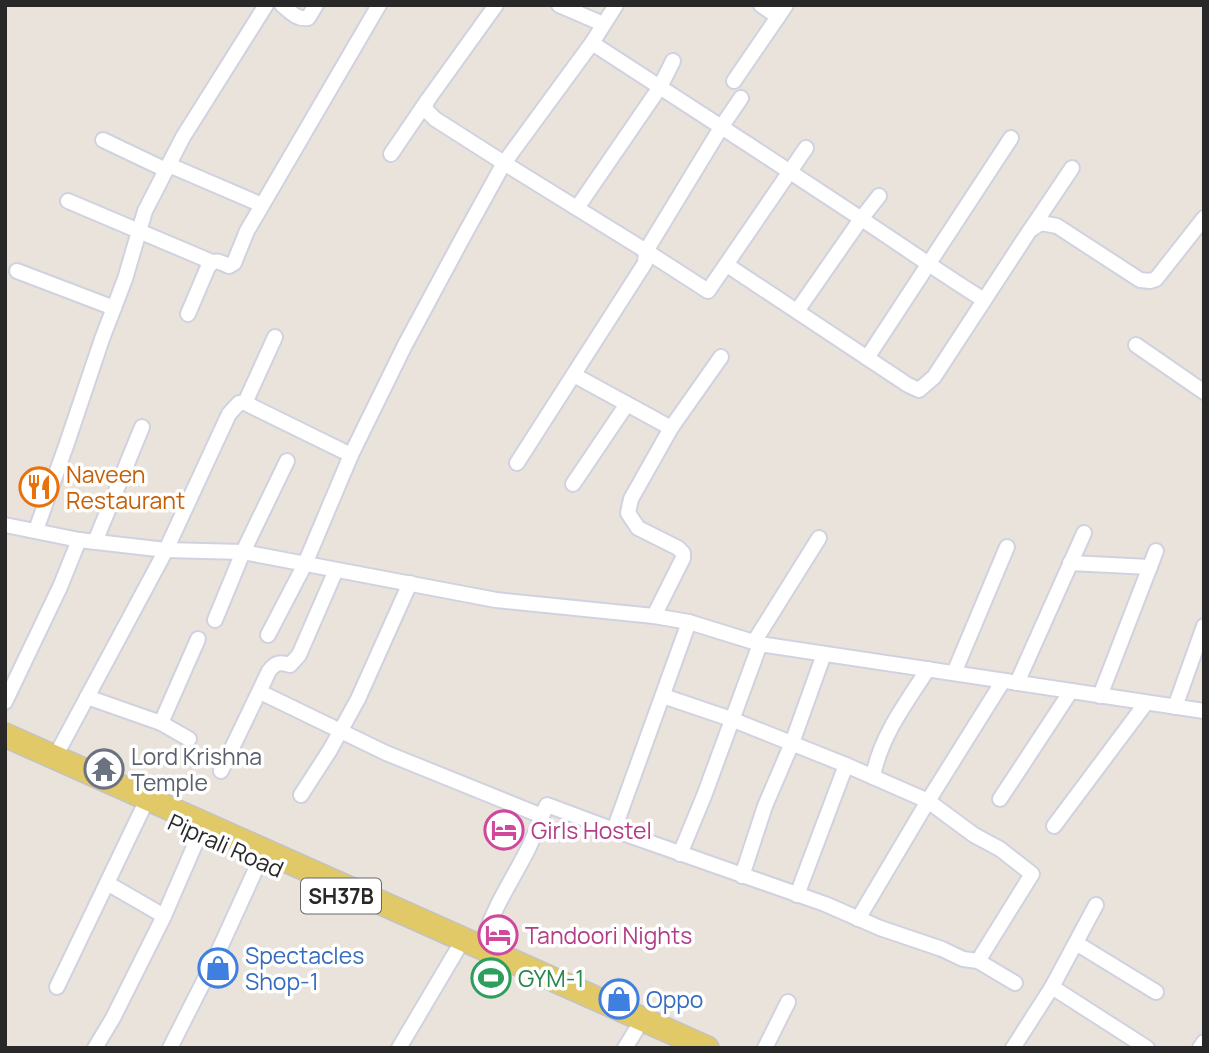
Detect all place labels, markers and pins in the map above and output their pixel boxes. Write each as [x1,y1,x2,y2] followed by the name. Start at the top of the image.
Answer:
[66,458,185,516] place label: Naveen Restaurant
[18,466,60,508] restaurant icon: Naveen Restaurant
[131,740,262,798] place label: Lord Krishna Temple
[83,748,125,790] temple icon: Lord Krishna Temple
[483,809,525,851] hotel icon: Girls Hostel
[531,814,652,846] place label: Girls Hostel
[477,914,519,956] hotel icon: Tandoori Nights
[525,919,692,951] place label: Tandoori Nights
[245,939,364,997] place label: Spectacles Shop-1
[197,947,239,989] shop icon: Spectacles Shop-1
[470,957,512,999] sports icon: GYM-1
[518,962,584,994] place label: GYM-1
[598,978,640,1020] shop icon: Oppo
[646,983,703,1015] place label: Oppo

